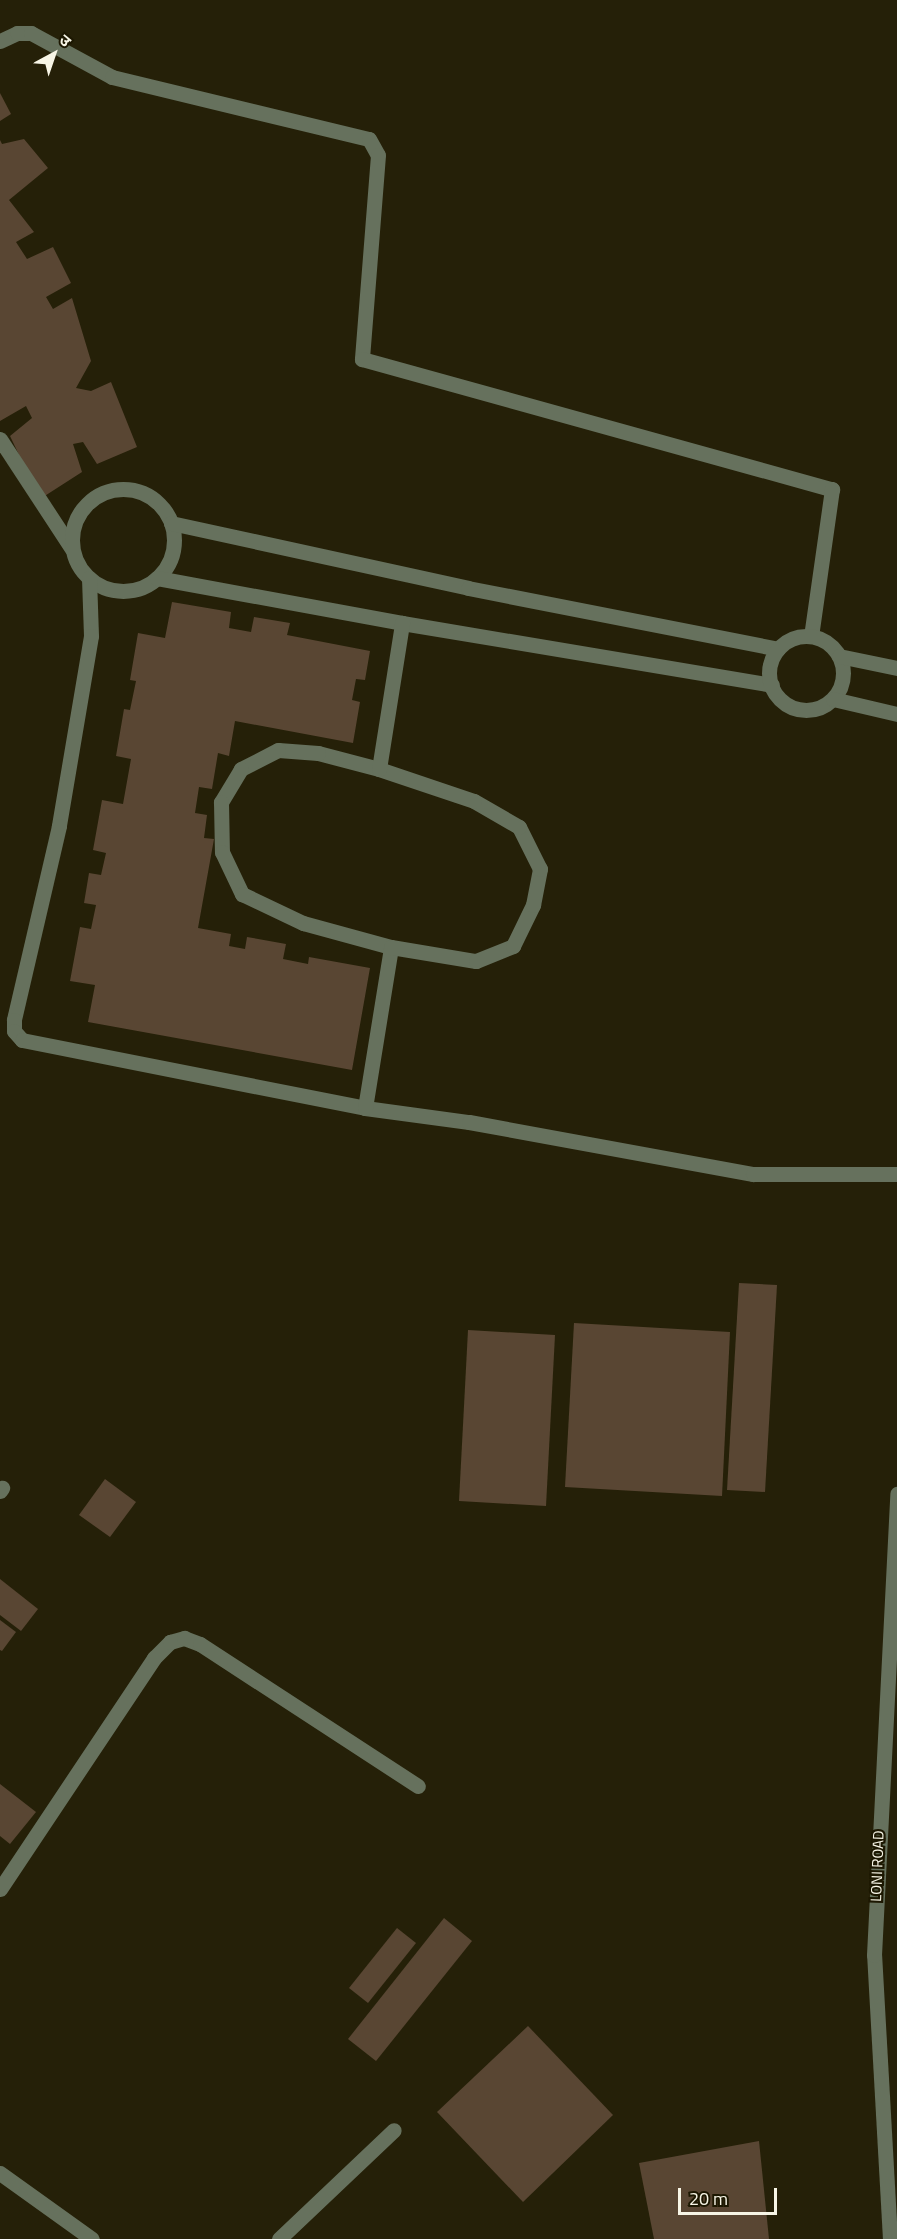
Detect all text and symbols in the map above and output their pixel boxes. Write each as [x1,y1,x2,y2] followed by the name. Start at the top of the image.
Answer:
[24,24,84,84] north arrow
[54,28,77,52] text: उ
[867,1830,887,1902] street label: LONI ROAD
[681,2176,780,2214] scale bar
[689,2185,728,2212] text: 20 m

